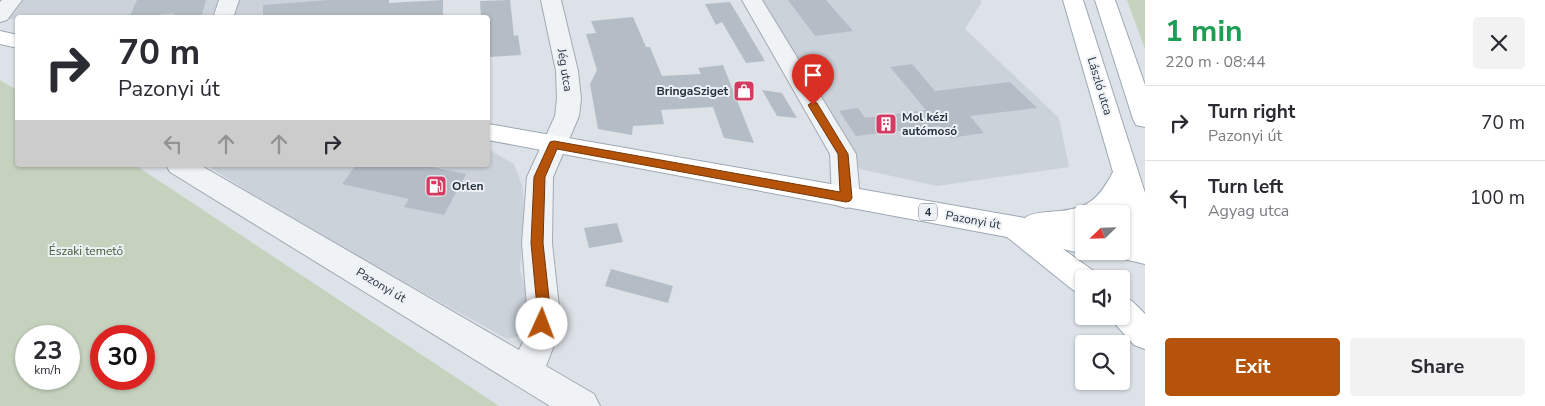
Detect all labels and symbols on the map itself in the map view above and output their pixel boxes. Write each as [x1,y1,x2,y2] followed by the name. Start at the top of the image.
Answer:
[554,46,576,93] street label: Jég utca
[792,54,834,105] pin
[1084,55,1116,117] street label: László utca
[732,79,756,103] shop icon: BringaSziget
[657,83,728,99] place label: BringaSziget
[902,109,957,139] place label: Mol kézi autómosó
[874,112,898,136] building icon: Mol kézi autómosó
[424,174,448,198] fuel station icon: Orlen
[452,178,483,194] place label: Orlen
[919,203,937,220] road number: 4
[1075,205,1130,260] north arrow
[944,207,1003,233] street label: Pazonyi út
[49,243,123,259] park label: Északi temető
[353,264,410,307] street label: Pazonyi út
[515,297,567,349] position arrow
[90,325,155,390] speed limit sign: 30

